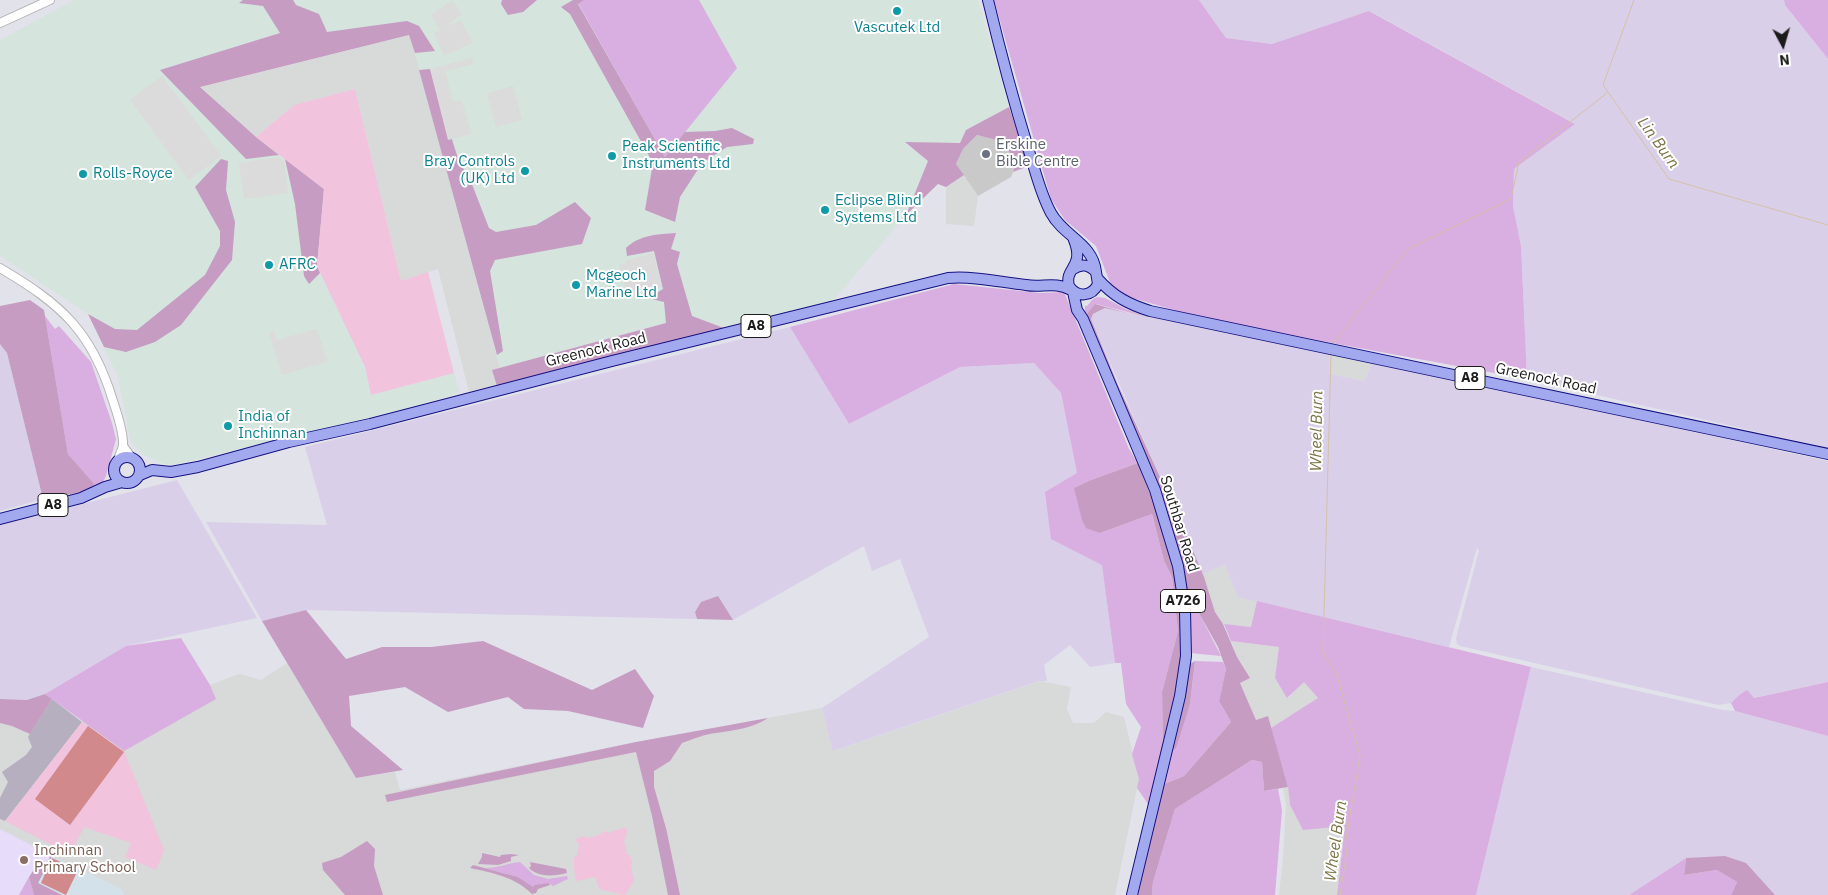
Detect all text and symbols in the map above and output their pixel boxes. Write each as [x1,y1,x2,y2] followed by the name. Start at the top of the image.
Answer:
[891,5,903,17] marker: Vascutek Ltd
[854,19,940,37] place label: Vascutek Ltd
[1758,20,1808,70] north arrow
[1779,50,1791,69] text: N
[1633,114,1683,172] water label: Lin Burn
[996,136,1079,171] place label: Erskine Bible Centre
[622,138,730,173] place label: Peak Scientific Instruments Ltd
[980,148,992,160] marker: Erskine Bible Centre
[606,150,618,162] marker: Peak Scientific Instruments Ltd
[424,153,515,188] place label: Bray Controls (UK) Ltd
[93,165,173,183] place label: Rolls-Royce
[519,165,531,177] marker: Bray Controls (UK) Ltd
[77,168,89,180] marker: Rolls-Royce
[835,192,922,227] place label: Eclipse Blind Systems Ltd
[819,204,831,216] marker: Eclipse Blind Systems Ltd
[279,256,316,274] place label: AFRC
[263,259,275,271] marker: AFRC
[586,267,657,302] place label: Mcgeoch Marine Ltd
[570,279,582,291] marker: Mcgeoch Marine Ltd
[741,314,771,338] road number: A8
[544,329,648,371] street label: Greenock Road
[1494,360,1598,398] street label: Greenock Road
[1455,366,1485,389] road number: A8
[1307,390,1327,472] water label: Wheel Burn
[238,408,306,443] place label: India of Inchinnan
[222,420,234,432] marker: India of Inchinnan
[1156,474,1202,574] street label: Southbar Road
[38,494,68,516] road number: A8
[1160,590,1206,612] road number: A726
[1321,800,1351,882] water label: Wheel Burn
[34,842,136,877] place label: Inchinnan Primary School
[18,854,30,866] marker: Inchinnan Primary School

